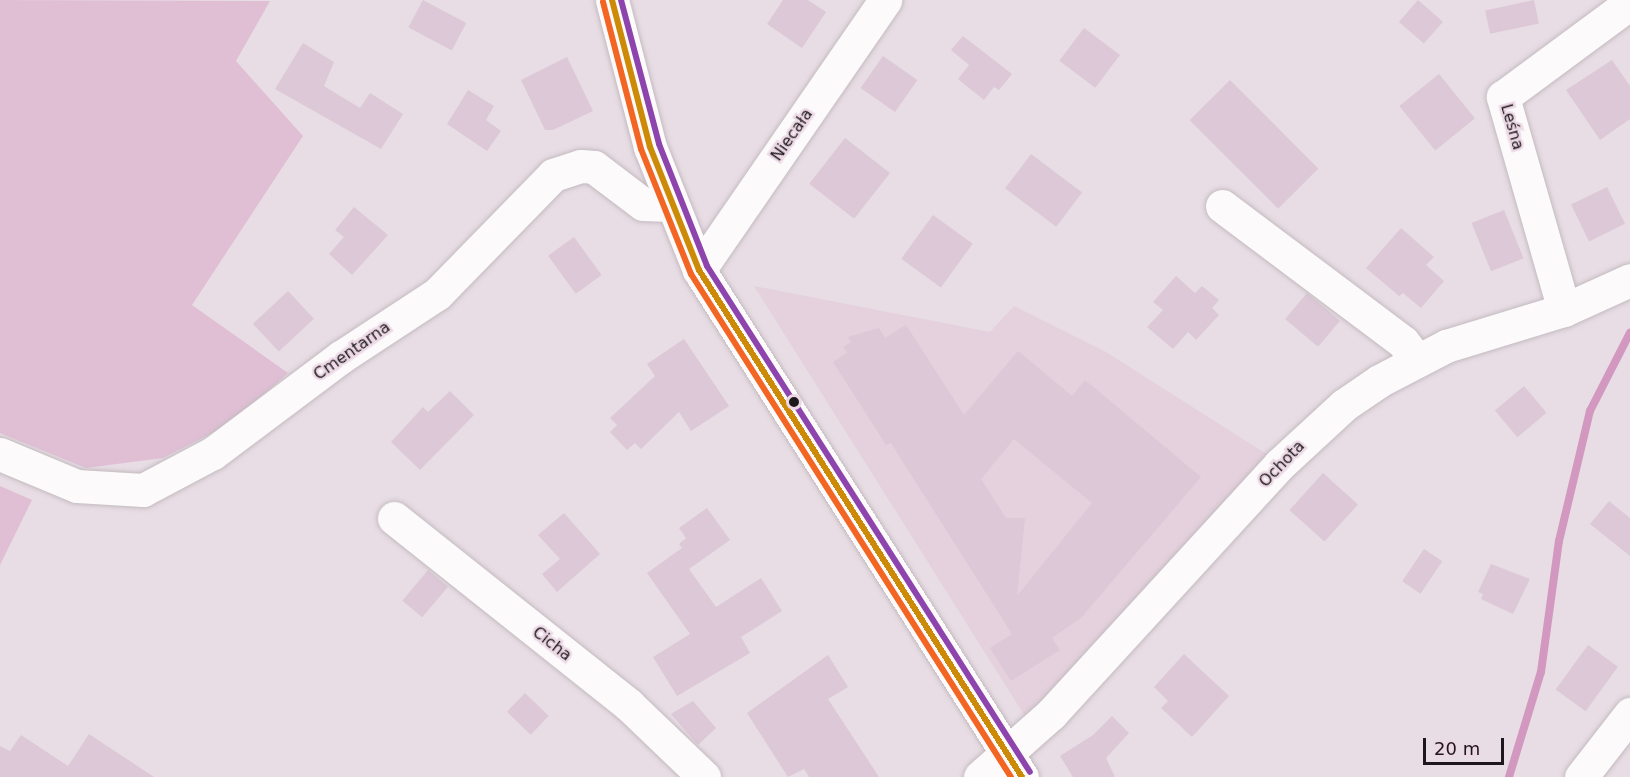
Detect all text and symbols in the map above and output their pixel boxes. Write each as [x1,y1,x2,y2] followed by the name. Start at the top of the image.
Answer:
[1496,102,1528,152] street label: Leśna
[767,105,817,165] street label: Niecała
[310,318,394,384] street label: Cmentarna
[788,396,800,408] unlabelled marker
[1255,437,1309,491] street label: Ochota
[529,623,575,665] street label: Cicha
[1426,726,1507,764] scale bar
[1434,738,1480,759] text: 20 m

